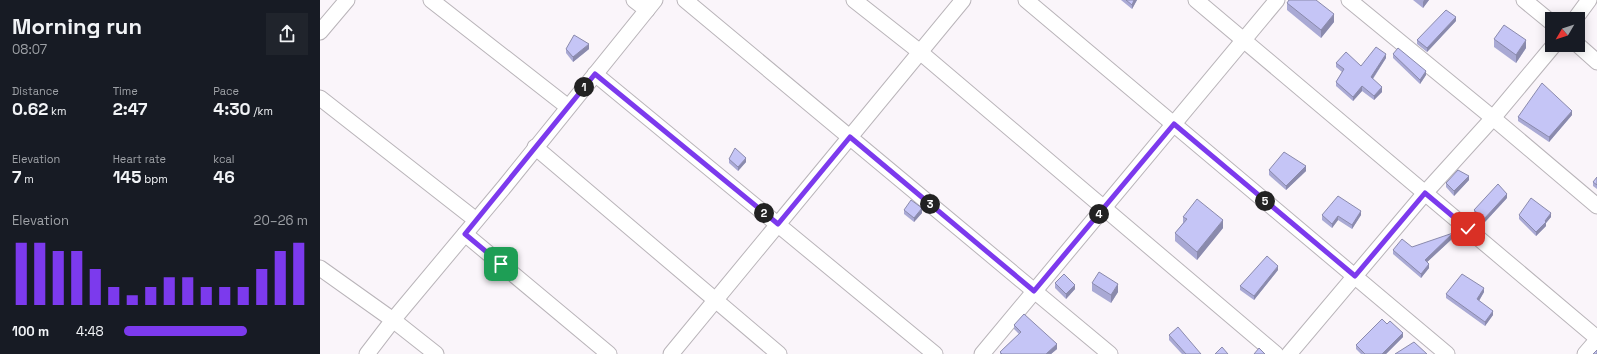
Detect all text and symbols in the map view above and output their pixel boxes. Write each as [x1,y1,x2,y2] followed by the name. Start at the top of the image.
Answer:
[12,12,142,40] text: Morning run
[1545,12,1585,52] north arrow
[1545,12,1585,52] map controls
[266,13,308,55] button: share
[12,41,47,58] text: 08:07
[574,77,594,97] pin: 1
[582,80,586,94] text: 1
[12,84,59,98] text: Distance
[113,84,138,98] text: Time
[213,84,239,98] text: Pace
[12,98,48,120] text: 0.62
[113,98,147,120] text: 2:47
[213,98,251,120] text: 4:30
[48,104,66,118] text: km
[251,104,273,118] text: /km
[12,152,60,166] text: Elevation
[113,152,166,166] text: Heart rate
[213,152,235,166] text: kcal
[12,166,21,188] text: 7
[113,166,141,188] text: 145
[213,166,235,188] text: 46
[21,172,34,186] text: m
[141,172,168,186] text: bpm
[1255,191,1275,211] pin: 5
[920,194,940,214] pin: 3
[1262,194,1268,208] text: 5
[927,197,933,211] text: 3
[754,203,774,223] pin: 2
[1089,204,1109,224] pin: 4
[761,206,767,220] text: 2
[1096,207,1103,221] text: 4
[12,212,69,229] text: Elevation
[254,212,308,229] text: 20–26 m
[1451,212,1485,246] pin
[1457,218,1479,240] icon: check
[484,247,518,281] pin
[490,253,512,275] icon: arrive
[12,323,49,340] text: 100 m
[76,323,104,340] text: 4:48

